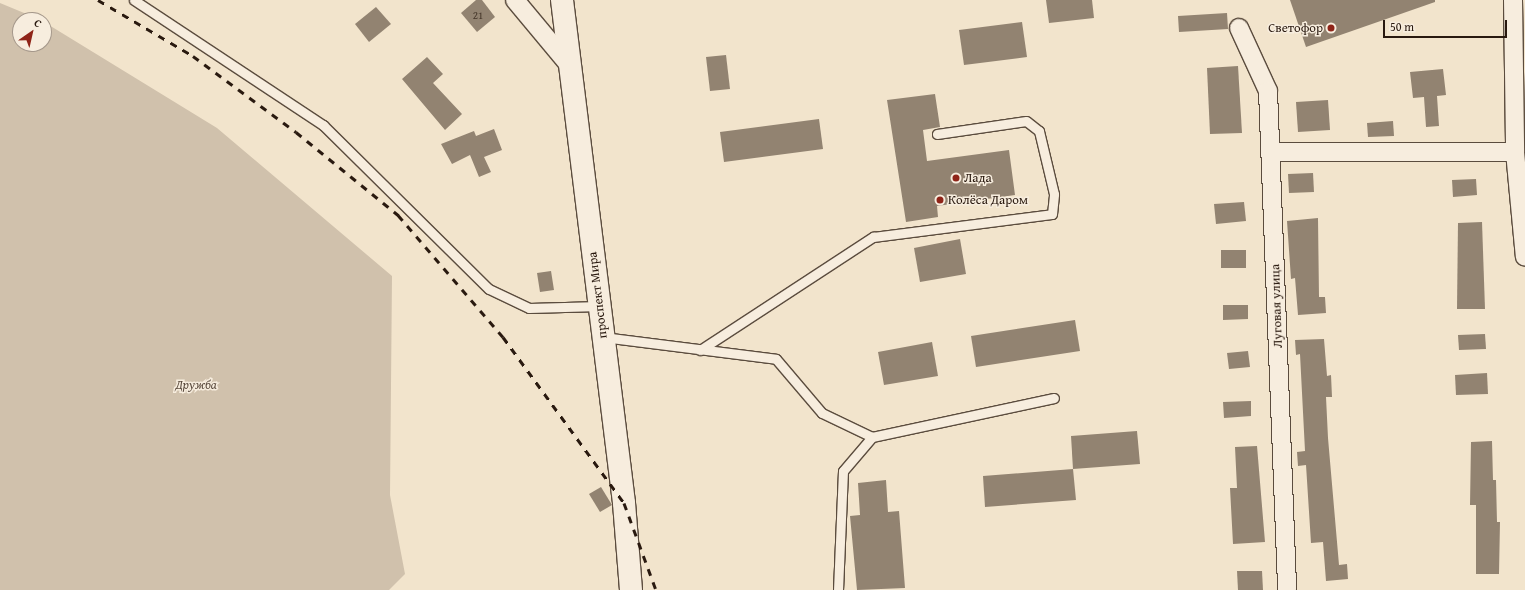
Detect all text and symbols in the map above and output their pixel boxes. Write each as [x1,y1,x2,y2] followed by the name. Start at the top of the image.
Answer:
[473,8,483,22] house number: 21
[12,12,52,52] north arrow
[1385,12,1509,38] scale bar
[31,15,45,31] text: С
[1390,18,1414,35] text: 50 m
[1268,20,1323,36] place label: Светофор
[1326,23,1336,33] marker: Светофор
[964,170,992,186] place label: Лада
[951,173,961,183] marker: Лада
[948,192,1028,208] place label: Колёса Даром
[935,195,945,205] marker: Колёса Даром
[585,251,611,339] street label: проспект Мира
[1268,264,1286,348] street label: Луговая улица
[175,377,217,393] park label: Дружба

